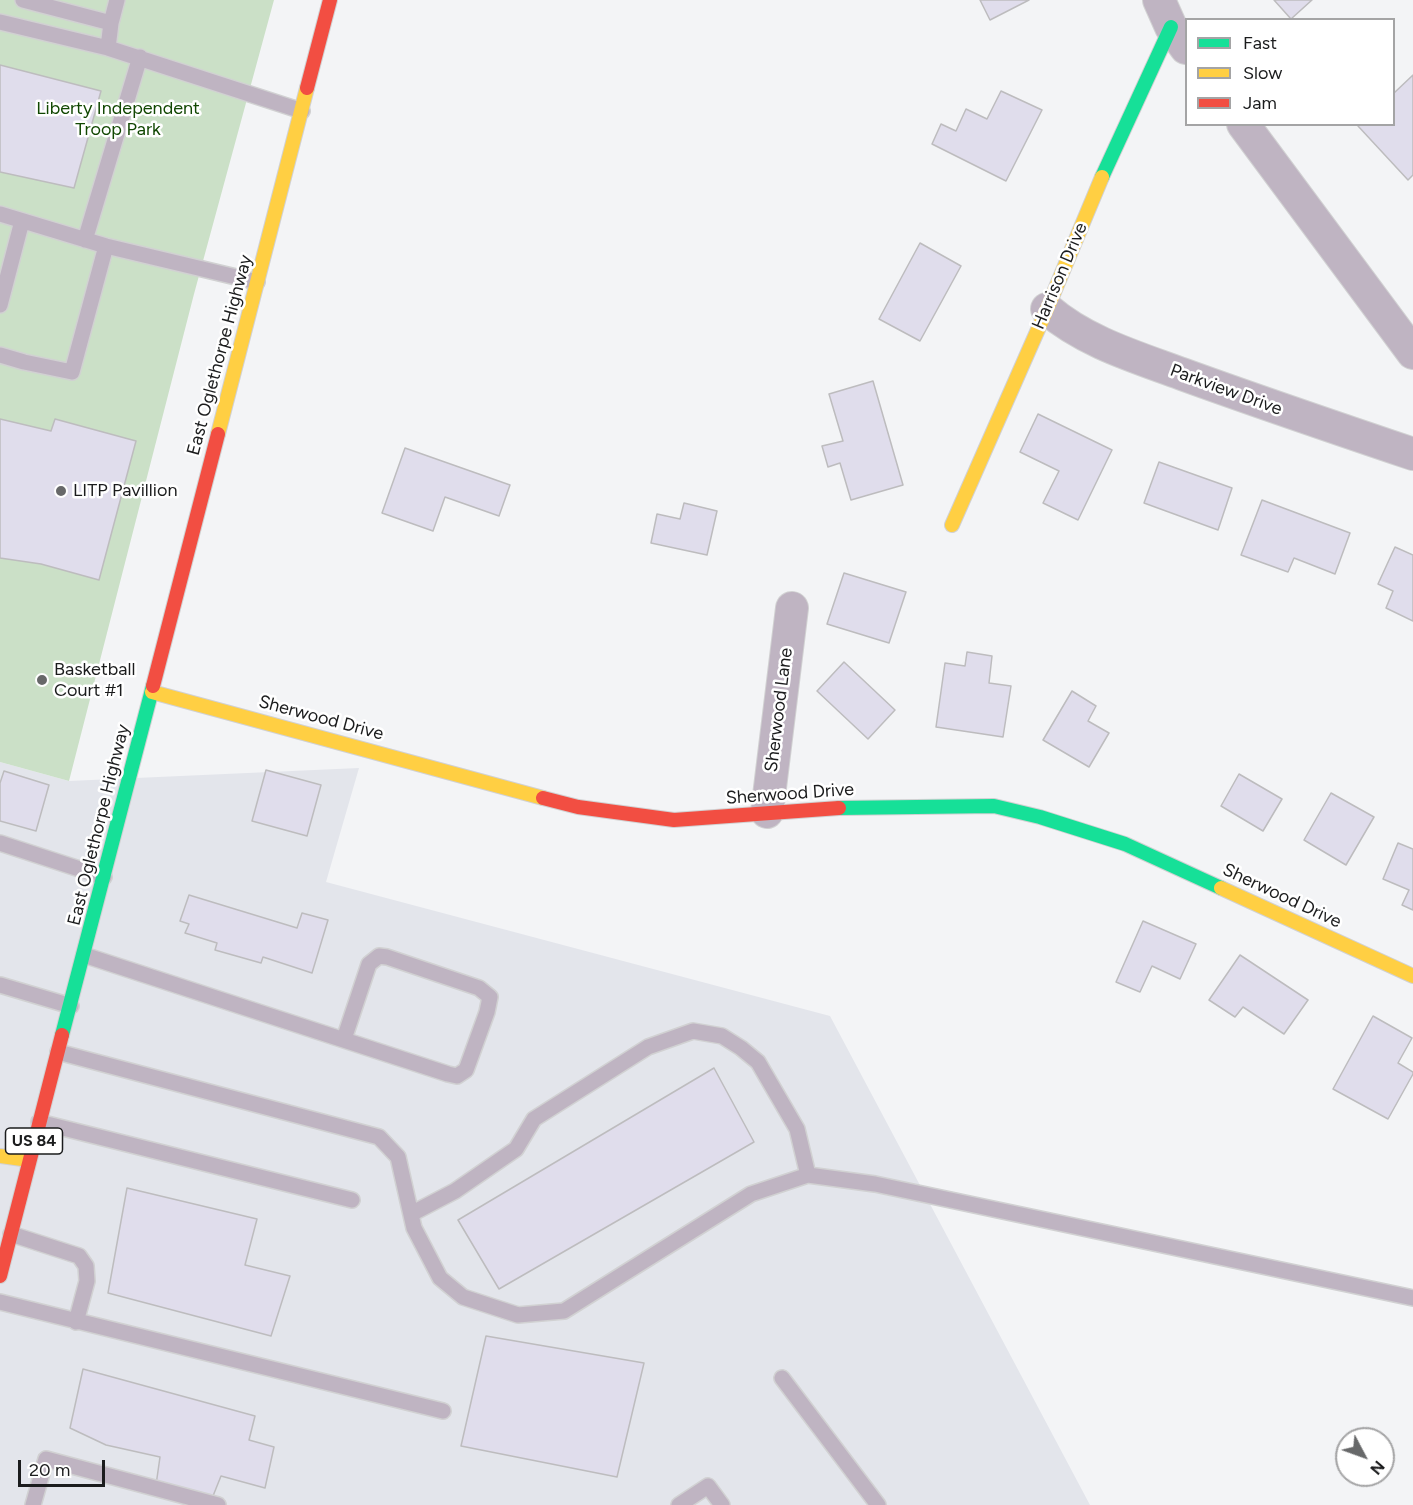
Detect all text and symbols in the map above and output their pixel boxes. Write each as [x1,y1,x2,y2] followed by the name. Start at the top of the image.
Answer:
[1185,18,1395,126] legend
[1243,32,1277,54] text: Fast
[1243,62,1282,84] text: Slow
[1243,92,1277,114] text: Jam
[36,98,200,140] park label: Liberty Independent Troop Park
[1028,219,1092,333] street label: Harrison Drive
[183,252,257,458] street label: East Oglethorpe Highway
[1167,360,1285,420] street label: Parkview Drive
[73,480,177,502] place label: LITP Pavillion
[54,484,68,498] marker: LITP Pavillion
[761,647,797,773] street label: Sherwood Lane
[54,659,135,702] place label: Basketball Court #1
[35,673,49,687] marker: Basketball Court #1
[256,691,386,745] street label: Sherwood Drive
[64,722,134,928] street label: East Oglethorpe Highway
[725,779,855,809] street label: Sherwood Drive
[1219,859,1345,933] street label: Sherwood Drive
[6,1128,63,1154] road number: US 84
[1335,1427,1395,1487] north arrow
[21,1448,108,1486] scale bar
[1366,1457,1389,1479] text: N
[29,1459,70,1481] text: 20 m

